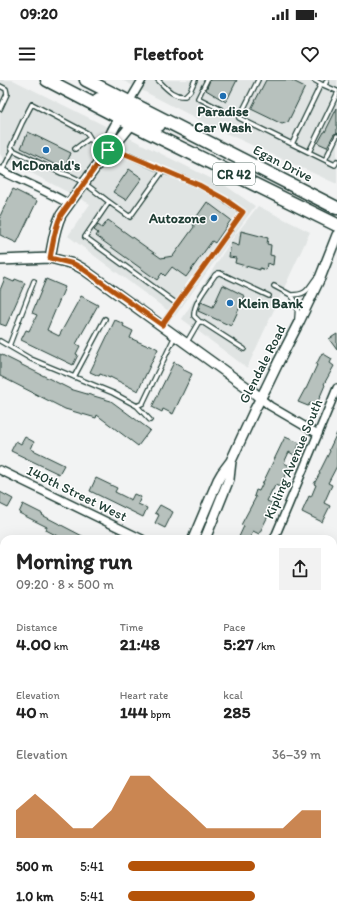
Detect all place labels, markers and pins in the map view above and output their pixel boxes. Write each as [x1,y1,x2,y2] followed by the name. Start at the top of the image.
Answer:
[218,91,228,101] marker: Paradise Car Wash
[194,103,252,136] place label: Paradise Car Wash
[91,133,125,167] pin
[41,145,51,155] marker: McDonald's
[12,157,80,174] place label: McDonald's
[148,210,206,227] place label: Autozone
[209,213,219,223] marker: Autozone
[238,295,304,312] place label: Klein Bank
[225,298,235,308] marker: Klein Bank

